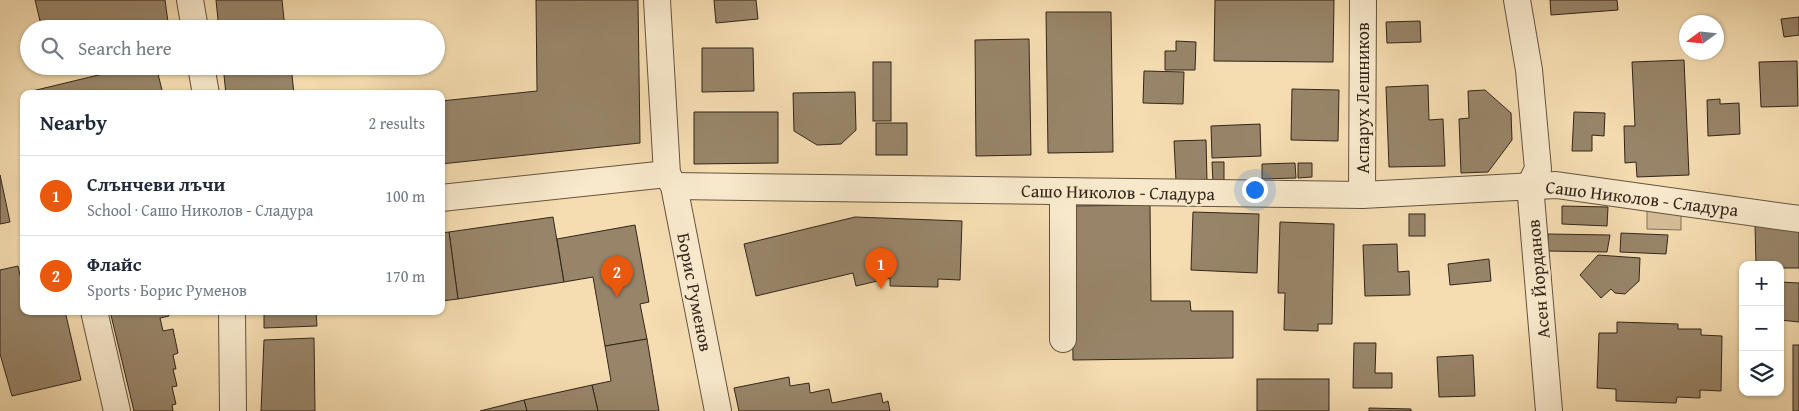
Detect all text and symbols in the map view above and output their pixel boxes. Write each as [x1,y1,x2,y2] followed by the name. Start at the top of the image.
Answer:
[1679,15,1724,60] north arrow
[20,20,445,75] search box
[1349,22,1376,174] street label: Аспарух Лешников
[38,34,66,62] icon: search
[78,34,172,62] text: Search here
[40,107,107,138] text: Nearby
[368,111,425,135] text: 2 results
[87,170,225,198] text: Слънчеви лъчи
[1544,173,1740,223] street label: Сашо Николов - Сладура
[1021,177,1216,207] street label: Сашо Николов - Сладура
[1242,177,1268,203] your location
[52,184,60,208] text: 1
[385,184,425,208] text: 100 m
[87,198,313,222] text: School · Сашо Николов - Сладура
[1519,218,1557,340] street label: Асен Йорданов
[670,230,720,354] street label: Борис Руменов
[865,248,897,289] pin: 1
[87,250,142,278] text: Флайс
[601,256,633,297] pin: 2
[1739,261,1784,396] map controls
[1739,261,1784,306] button: +
[52,264,60,288] text: 2
[385,264,425,288] text: 170 m
[87,278,247,302] text: Sports · Борис Руменов
[1739,306,1784,351] button: −
[1739,351,1784,396] button: layers

